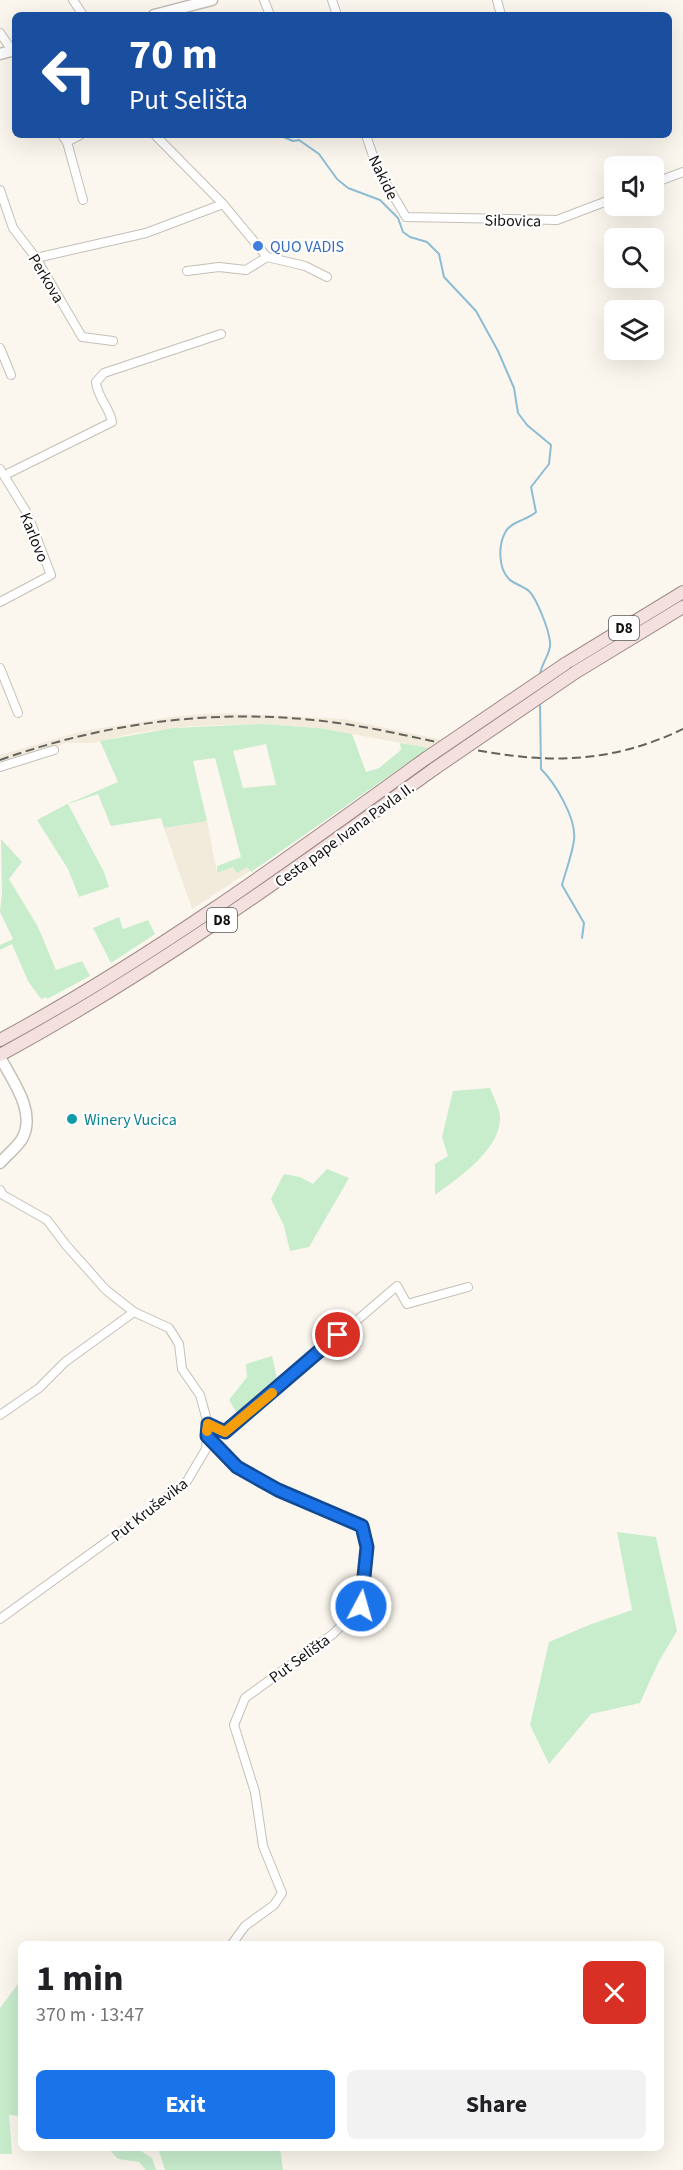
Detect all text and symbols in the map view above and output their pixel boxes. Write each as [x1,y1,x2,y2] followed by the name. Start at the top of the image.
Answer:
[129,25,218,85] text: 70 m
[30,36,108,114] icon: left
[129,81,248,120] text: Put Selišta
[363,151,403,203] street label: Nakide
[604,156,664,360] map controls
[604,156,664,216] button: sound
[485,210,541,232] street label: Sibovica
[604,228,664,288] button: search
[270,236,344,258] place label: QUO VADIS
[251,239,265,253] marker: QUO VADIS
[23,250,69,307] street label: Perkova
[604,300,664,360] button: layers
[14,509,54,565] street label: Karlovo
[609,616,639,640] road number: D8
[270,777,419,893] street label: Cesta pape Ivana Pavla II.
[207,908,237,932] road number: D8
[84,1109,177,1131] place label: Winery Vucica
[65,1112,79,1126] marker: Winery Vucica
[312,1309,363,1360] pin
[321,1318,354,1351] icon: arrive
[107,1473,193,1547] street label: Put Kruševika
[329,1574,393,1638] position arrow
[265,1629,335,1688] street label: Put Selišta
[36,1953,124,2004] text: 1 min
[583,1961,646,2024] button: close
[36,2001,144,2029] text: 370 m · 13:47
[36,2070,335,2139] button: Exit
[347,2070,646,2139] button: Share

